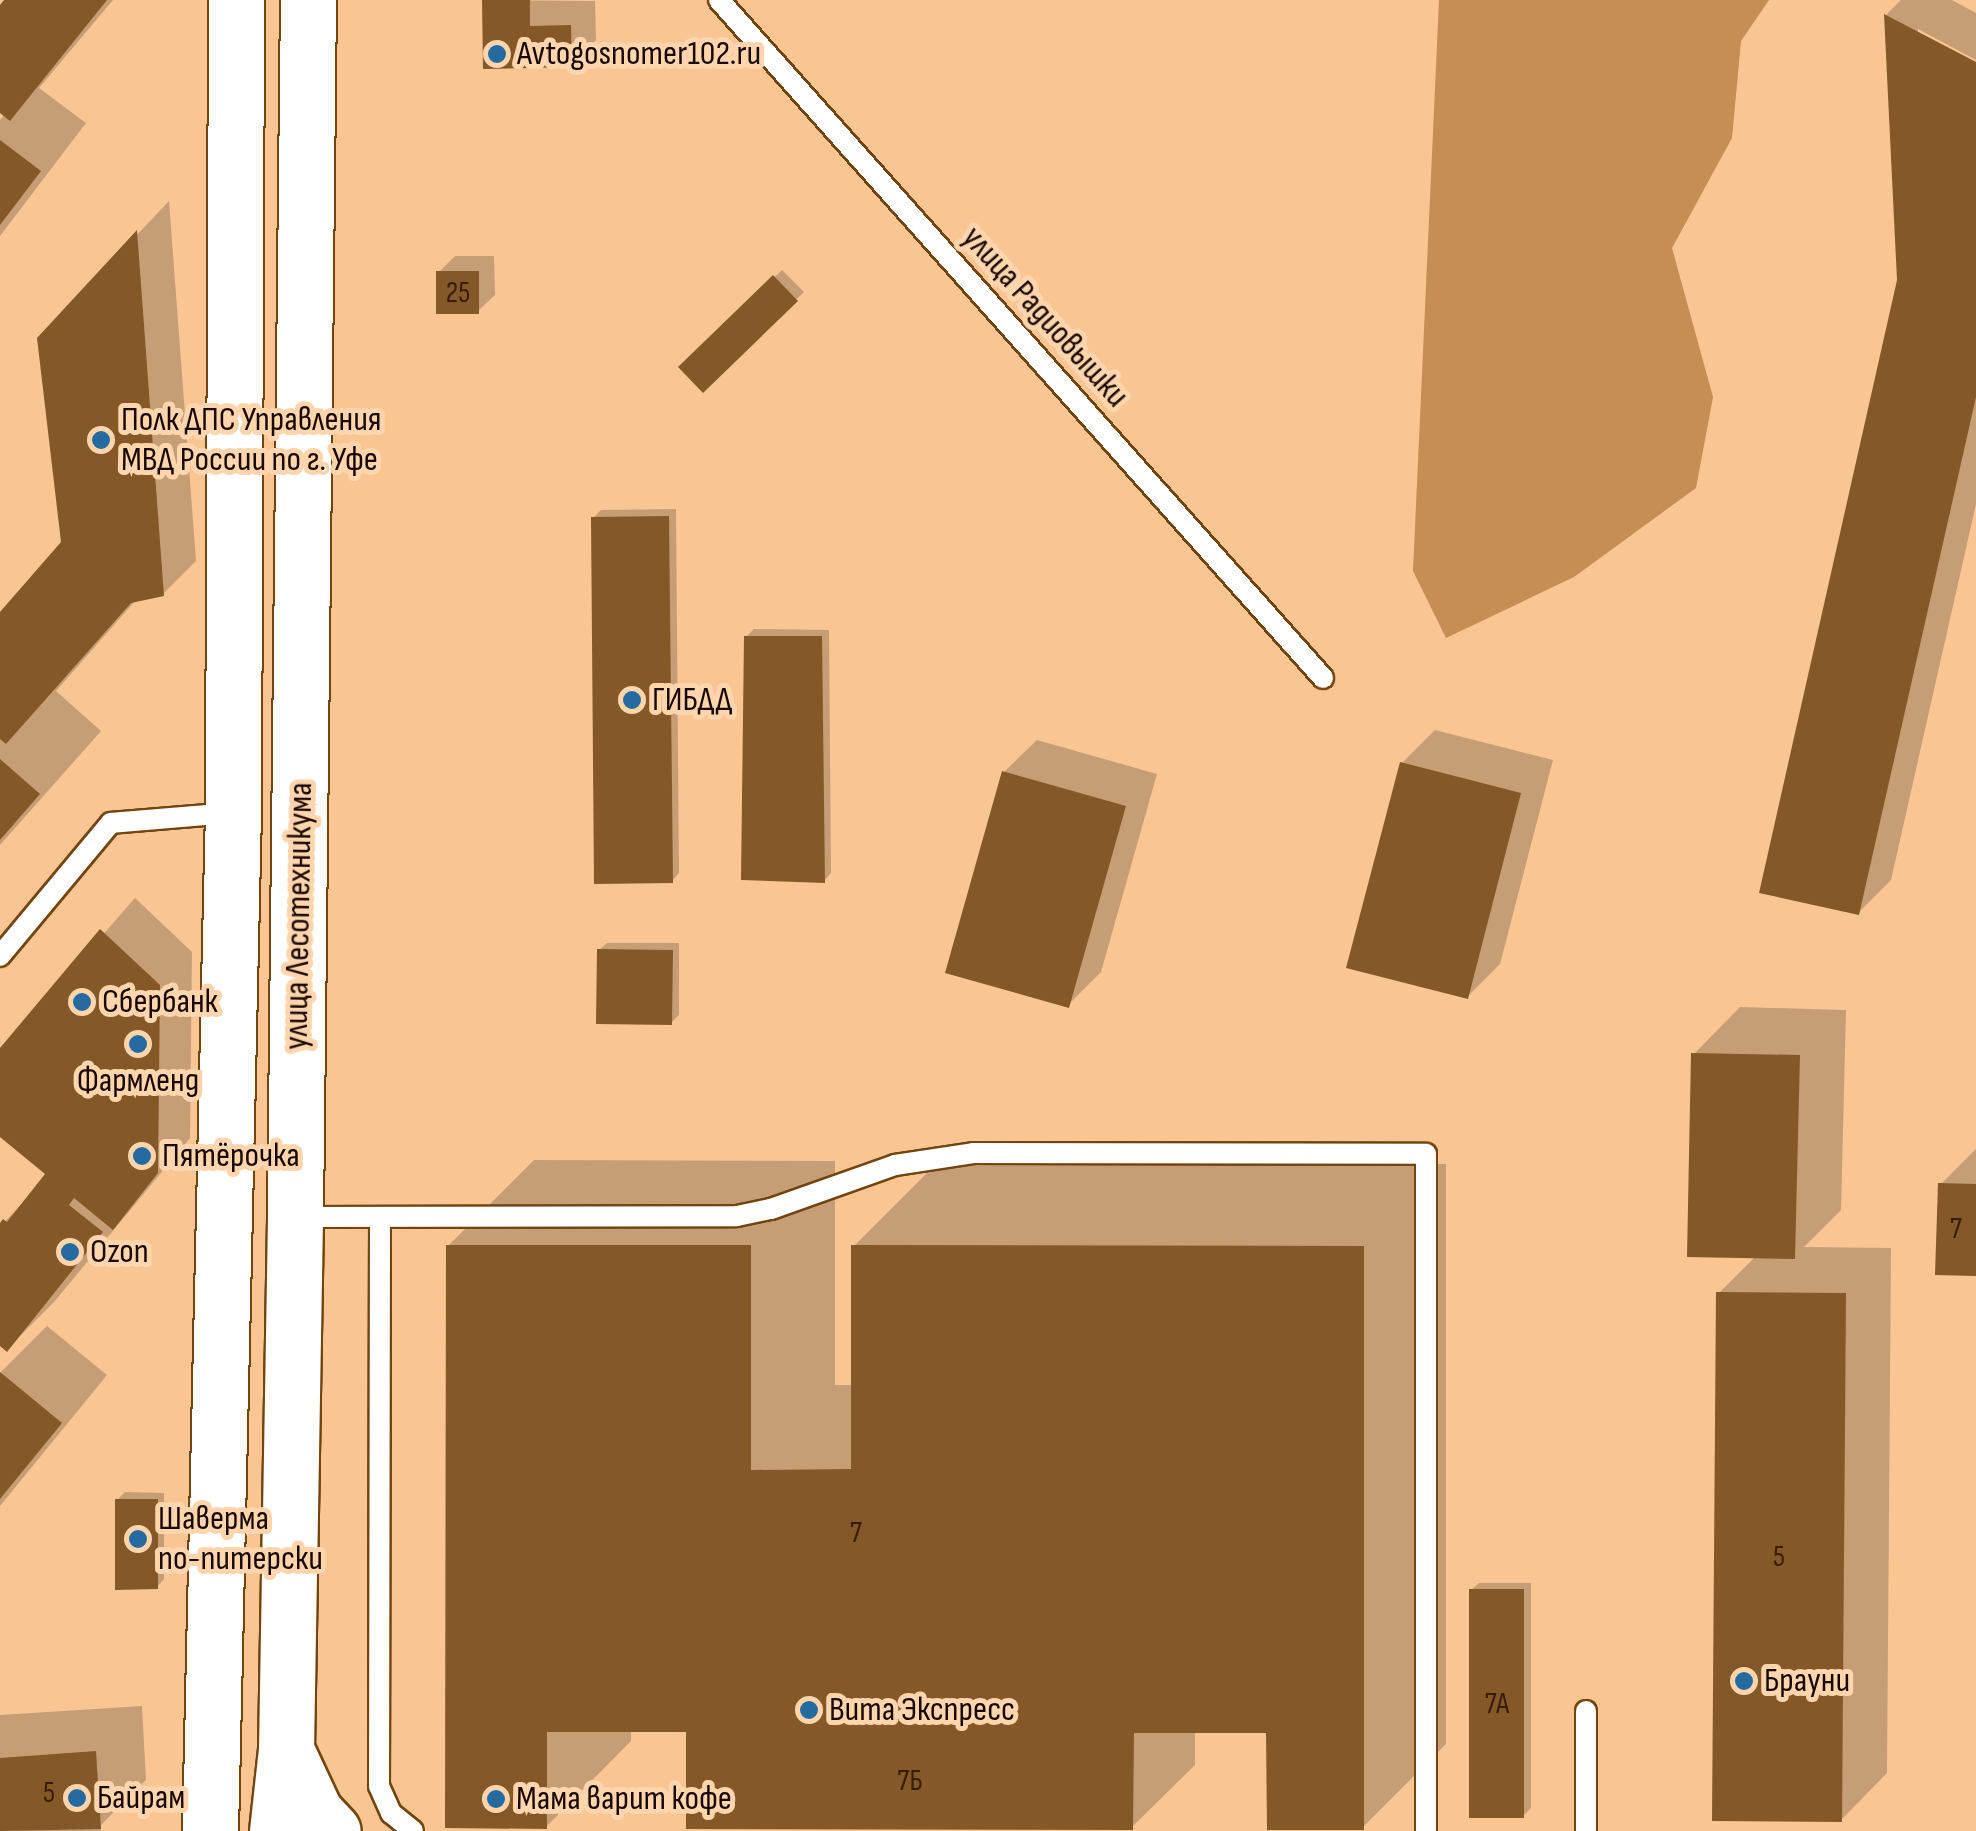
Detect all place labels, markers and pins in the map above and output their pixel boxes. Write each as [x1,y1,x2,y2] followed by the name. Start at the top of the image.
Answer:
[517,33,761,75] place label: Avtogosnomer102.ru
[486,43,508,65] marker: Avtogosnomer102.ru
[121,399,382,481] place label: Полк ДПС Управления МВД России по г. Уфе
[90,429,112,451] marker: Полк ДПС Управления МВД России по г. Уфе
[652,679,732,721] place label: ГИБДД
[621,689,643,711] marker: ГИБДД
[102,981,218,1023] place label: Сбербанк
[71,991,93,1013] marker: Сбербанк
[127,1033,149,1055] marker: Фармленд
[77,1060,199,1102] place label: Фармленд
[162,1135,300,1177] place label: Пятёрочка
[131,1145,153,1167] marker: Пятёрочка
[90,1231,149,1273] place label: Ozon
[59,1241,81,1263] marker: Ozon
[158,1498,323,1580] place label: Шаверма по-питерски
[127,1528,149,1550] marker: Шаверма по-питерски
[1764,1660,1850,1702] place label: Брауни
[1733,1670,1755,1692] marker: Брауни
[829,1689,1015,1731] place label: Вита Экспресс
[798,1699,820,1721] marker: Вита Экспресс
[97,1777,185,1819] place label: Байрам
[516,1778,732,1820] place label: Мама варит кофе
[66,1787,88,1809] marker: Байрам
[485,1788,507,1810] marker: Мама варит кофе

